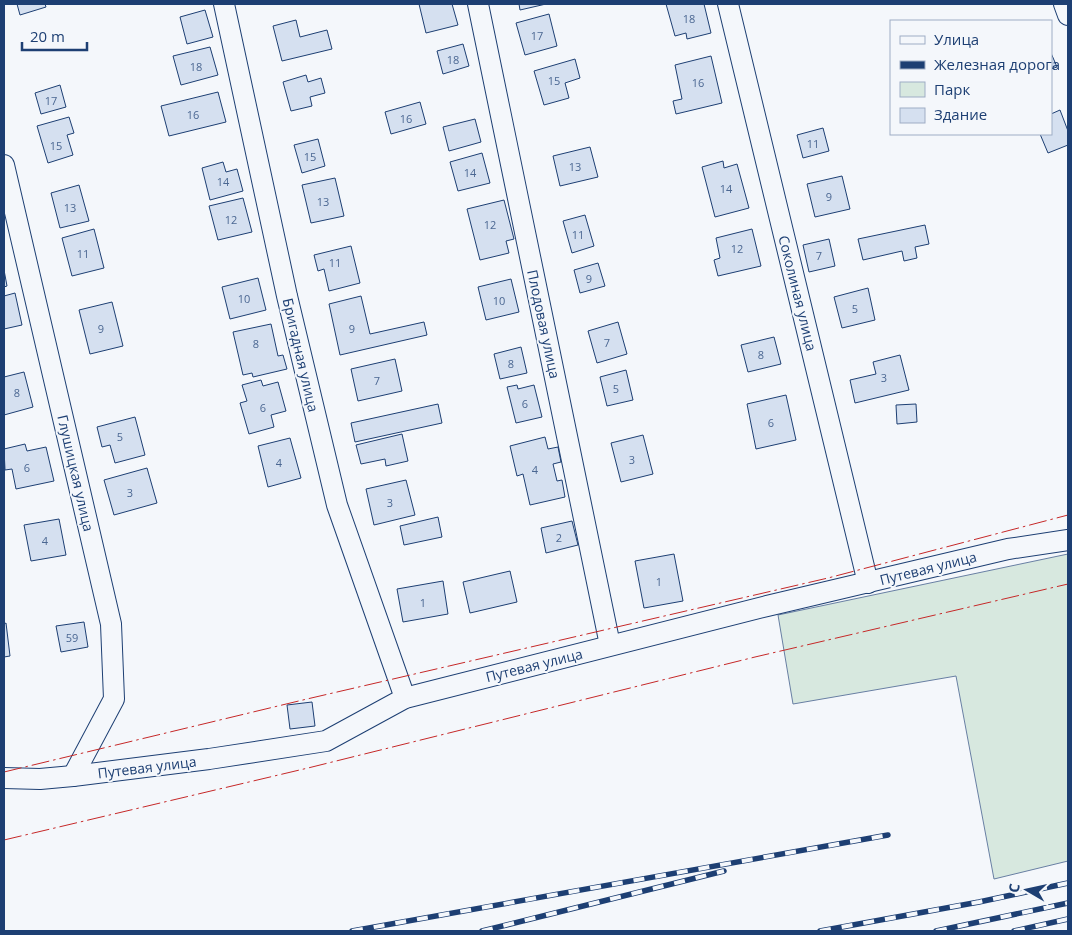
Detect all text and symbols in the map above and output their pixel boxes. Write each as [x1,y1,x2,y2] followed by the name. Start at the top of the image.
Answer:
[683,11,695,26] house number: 18
[22,20,88,52] scale bar
[890,20,1052,135] legend
[30,26,65,46] text: 20 m
[531,28,543,43] house number: 17
[934,29,979,49] text: Улица
[447,52,459,67] house number: 18
[934,54,1060,74] text: Железная дорога
[190,59,202,74] house number: 18
[548,73,560,88] house number: 15
[692,75,704,90] house number: 16
[934,79,970,99] text: Парк
[45,93,57,108] house number: 17
[934,104,987,124] text: Здание
[187,107,199,122] house number: 16
[400,111,412,126] house number: 16
[807,136,819,151] house number: 11
[50,138,62,153] house number: 15
[304,149,316,164] house number: 15
[569,159,581,174] house number: 13
[464,165,477,180] house number: 14
[217,174,230,189] house number: 14
[720,181,733,196] house number: 14
[826,189,832,204] house number: 9
[317,194,329,209] house number: 13
[64,200,76,215] house number: 13
[225,212,237,227] house number: 12
[484,217,496,232] house number: 12
[572,227,584,242] house number: 11
[774,233,822,353] street label: Соколиная улица
[731,241,743,256] house number: 12
[77,246,89,261] house number: 11
[816,248,822,263] house number: 7
[329,255,341,270] house number: 11
[523,268,565,380] street label: Плодовая улица
[586,271,592,286] house number: 9
[238,291,250,306] house number: 10
[493,293,505,308] house number: 10
[279,296,323,414] street label: Бригадная улица
[852,301,858,316] house number: 5
[98,321,104,336] house number: 9
[349,321,355,336] house number: 9
[604,335,610,350] house number: 7
[253,336,259,351] house number: 8
[758,347,764,362] house number: 8
[508,356,514,371] house number: 8
[881,370,887,385] house number: 3
[374,373,380,388] house number: 7
[613,381,619,396] house number: 5
[14,385,20,400] house number: 8
[522,396,528,411] house number: 6
[260,400,266,415] house number: 6
[53,413,99,533] street label: Глушицкая улица
[768,415,774,430] house number: 6
[117,429,123,444] house number: 5
[629,452,635,467] house number: 3
[276,455,283,470] house number: 4
[24,460,30,475] house number: 6
[532,462,539,477] house number: 4
[127,485,133,500] house number: 3
[387,495,393,510] house number: 3
[556,530,562,545] house number: 2
[42,533,49,548] house number: 4
[878,547,978,589] street label: Путевая улица
[656,574,662,589] house number: 1
[420,595,426,610] house number: 1
[66,630,78,645] house number: 59
[484,644,584,686] street label: Путевая улица
[97,752,197,782] street label: Путевая улица
[1002,865,1052,915] north arrow
[1004,882,1024,894] text: С

